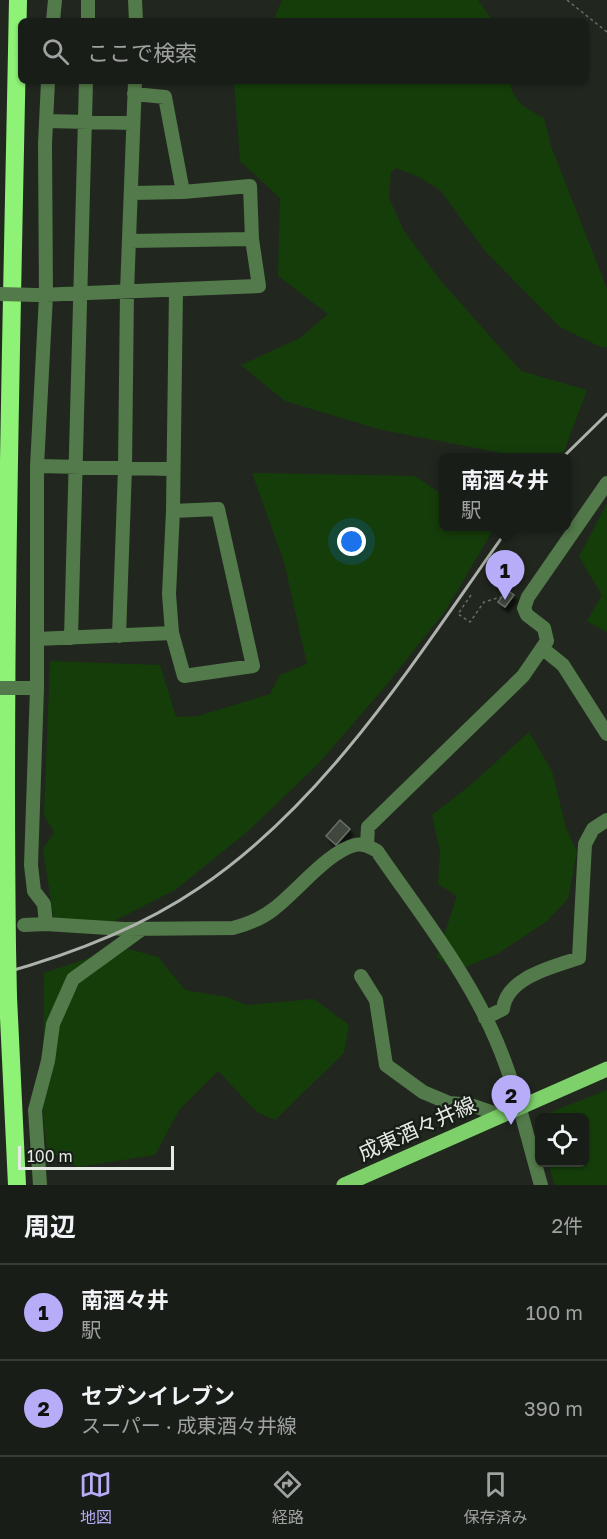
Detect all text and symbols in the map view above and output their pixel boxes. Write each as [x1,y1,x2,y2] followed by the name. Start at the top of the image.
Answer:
[18,18,589,84] search box
[39,35,72,68] icon: search
[87,39,197,66] text: ここで検索
[439,453,571,531] popup
[461,466,549,493] text: 南酒々井
[461,497,481,521] text: 駅
[337,527,366,556] your location
[486,550,524,600] pin: 1
[492,1076,530,1125] pin: 2
[354,1091,479,1166] street label: 成東酒々井線
[535,1113,589,1167] map controls
[535,1113,589,1167] button: locate
[18,1143,174,1170] scale bar
[27,1146,73,1166] text: 100 m
[24,1211,76,1242] text: 周辺
[551,1213,583,1237] text: 2件
[81,1286,169,1313] text: 南酒々井
[38,1300,49,1324] text: 1
[526,1300,583,1324] text: 100 m
[81,1317,101,1341] text: 駅
[81,1382,235,1409] text: セブンイレブン
[37,1396,50,1420] text: 2
[524,1396,583,1420] text: 390 m
[81,1413,297,1437] text: スーパー · 成東酒々井線
[79,1468,112,1528] tab: 地図
[271,1468,304,1528] tab: 経路
[463,1468,527,1528] tab: 保存済み

